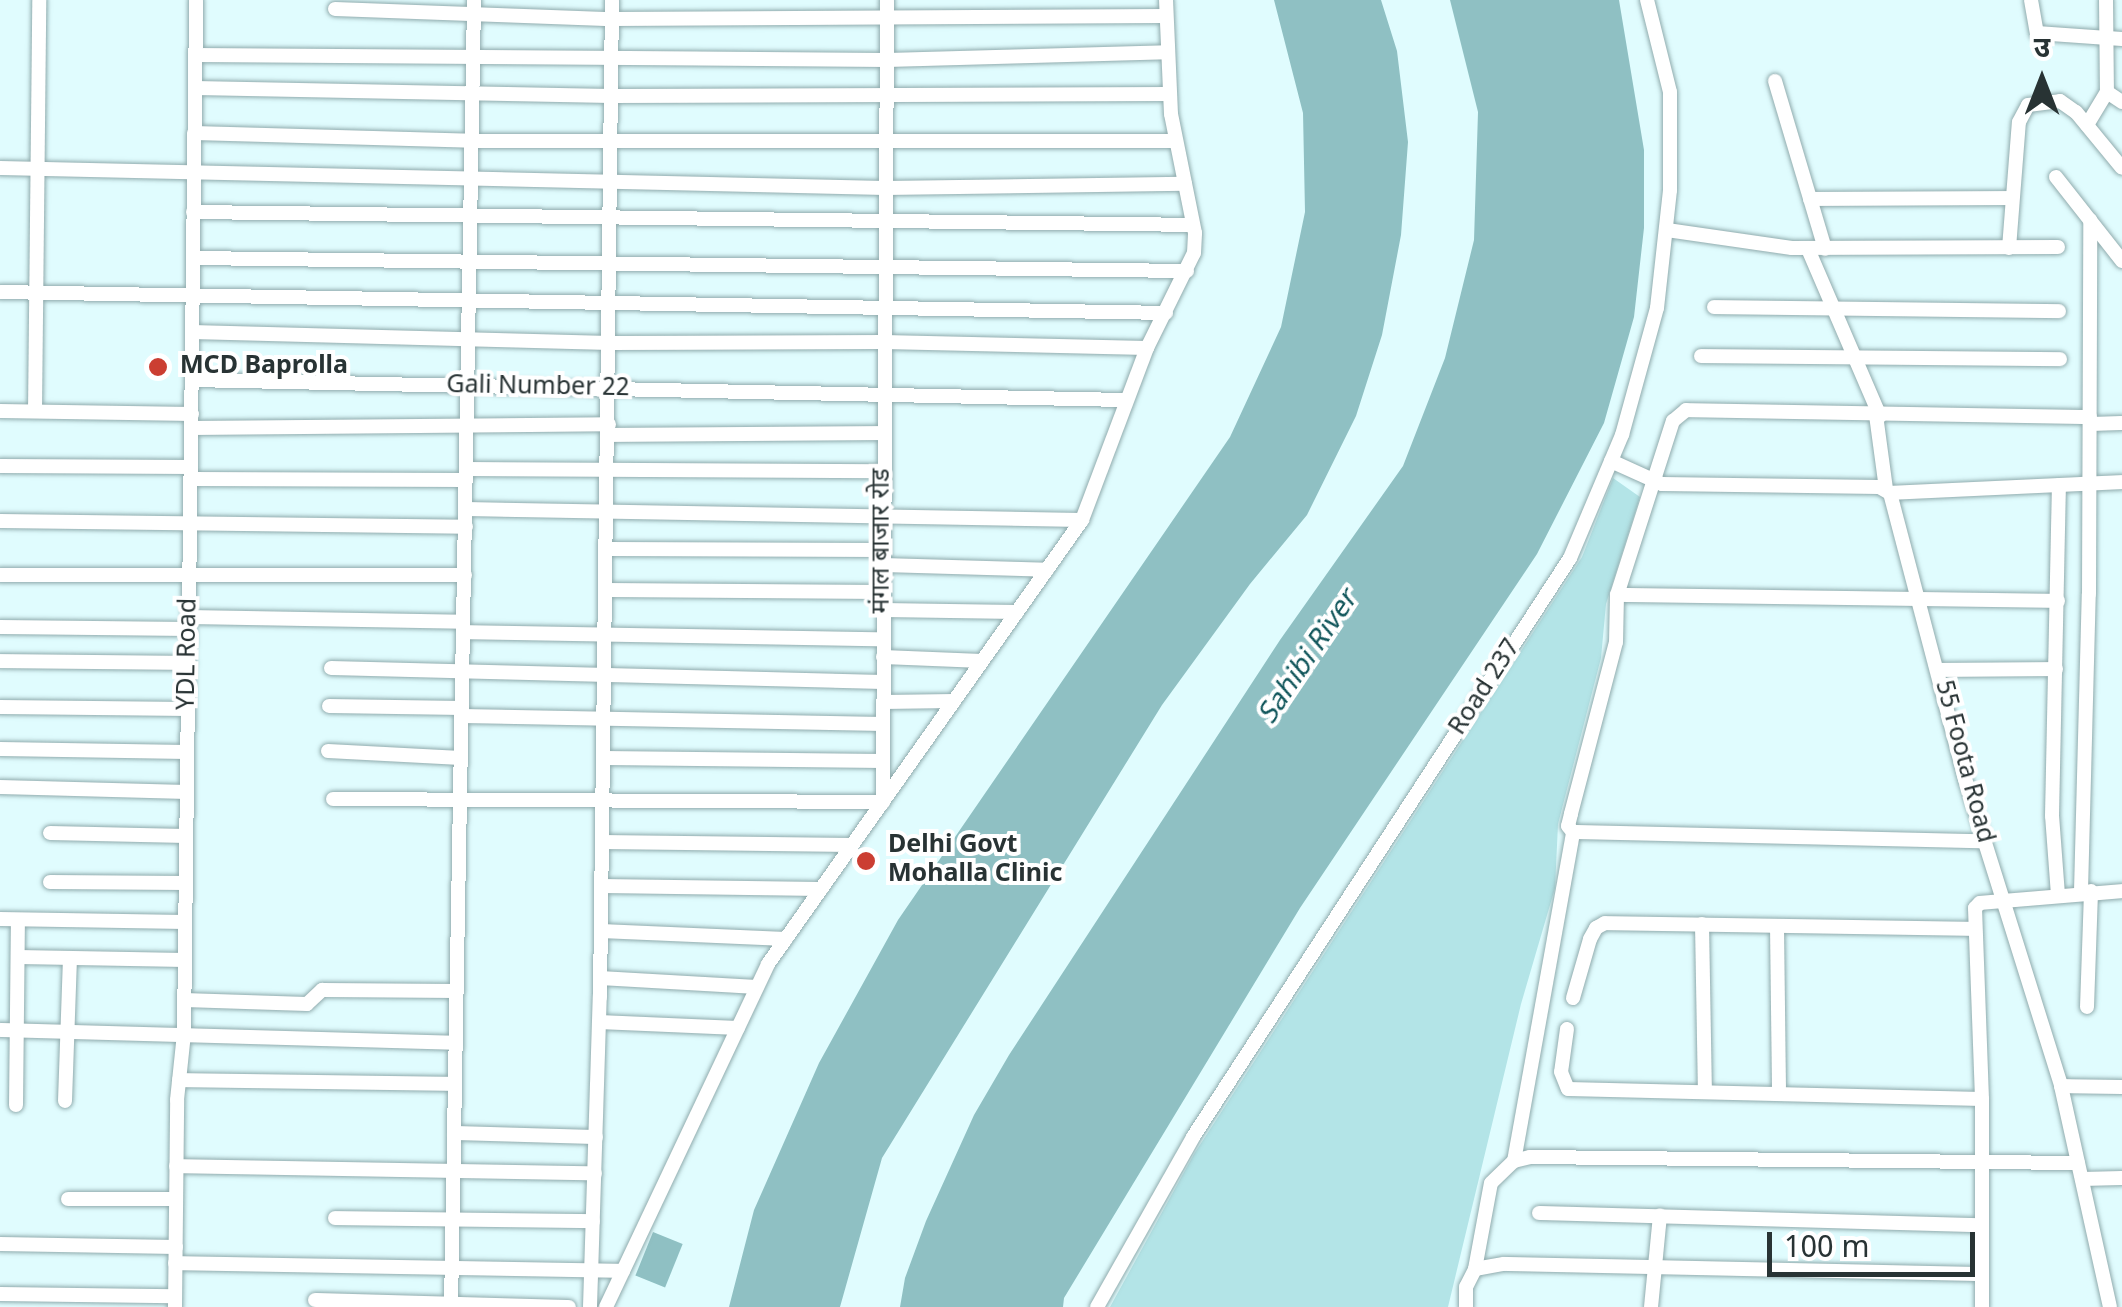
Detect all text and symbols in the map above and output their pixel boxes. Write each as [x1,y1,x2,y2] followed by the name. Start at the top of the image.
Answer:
[1992,30,2092,130] north arrow
[2034,32,2050,68] text: उ
[180,352,348,382] place label: MCD Baprolla
[145,354,171,380] marker: MCD Baprolla
[446,371,630,405] street label: Gali Number 22
[868,468,898,614] street label: मंगल बाजार रोड
[1252,585,1366,731] water label: Sahibi River
[173,598,205,710] street label: YDL Road
[1444,635,1528,741] street label: Road 237
[1927,678,1999,846] street label: 55 Foota Road
[888,832,1062,891] place label: Delhi Govt Mohalla Clinic
[853,848,879,874] marker: Delhi Govt Mohalla Clinic
[1772,1212,1980,1274] scale bar
[1784,1230,1869,1269] text: 100 m

